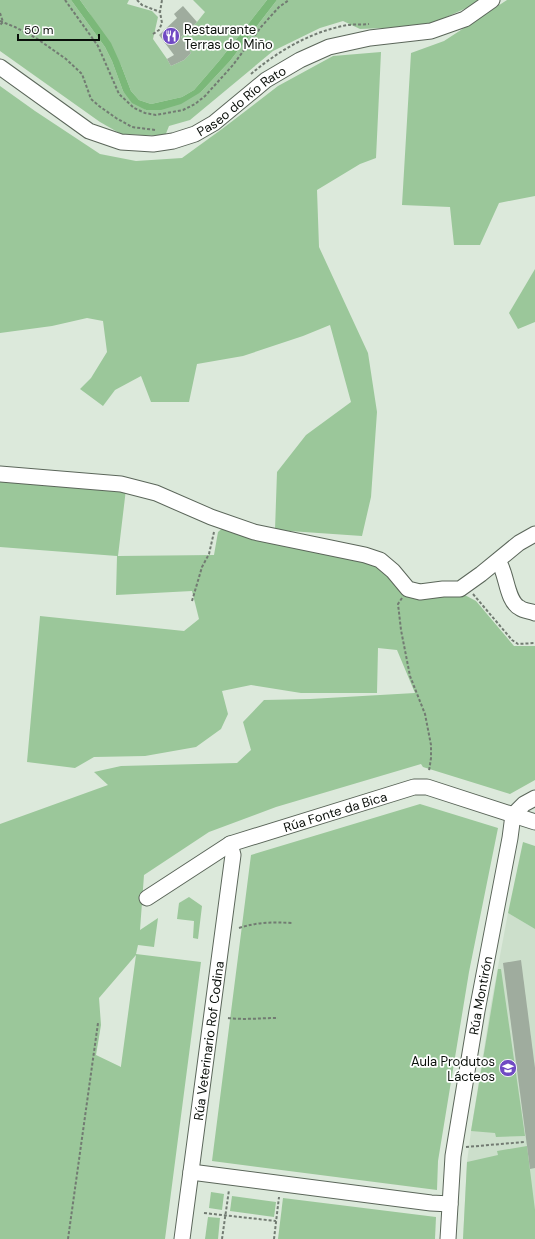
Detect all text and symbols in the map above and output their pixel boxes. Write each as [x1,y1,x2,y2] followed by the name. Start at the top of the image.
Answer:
[18,16,99,42] scale bar
[184,21,273,53] place label: Restaurante Terras do Miño
[24,22,53,38] text: 50 m
[161,26,181,46] restaurant icon: Restaurante Terras do Miño
[194,62,289,140] street label: Paseo do Río Rato
[281,788,389,836] street label: Rúa Fonte da Bica
[465,955,496,1036] street label: Rúa Montirón
[190,960,228,1121] street label: Rúa Veterinario Rof Codina
[411,1053,495,1085] place label: Aula Produtos Lácteos
[498,1058,518,1078] school or university icon: Aula Produtos Lácteos

